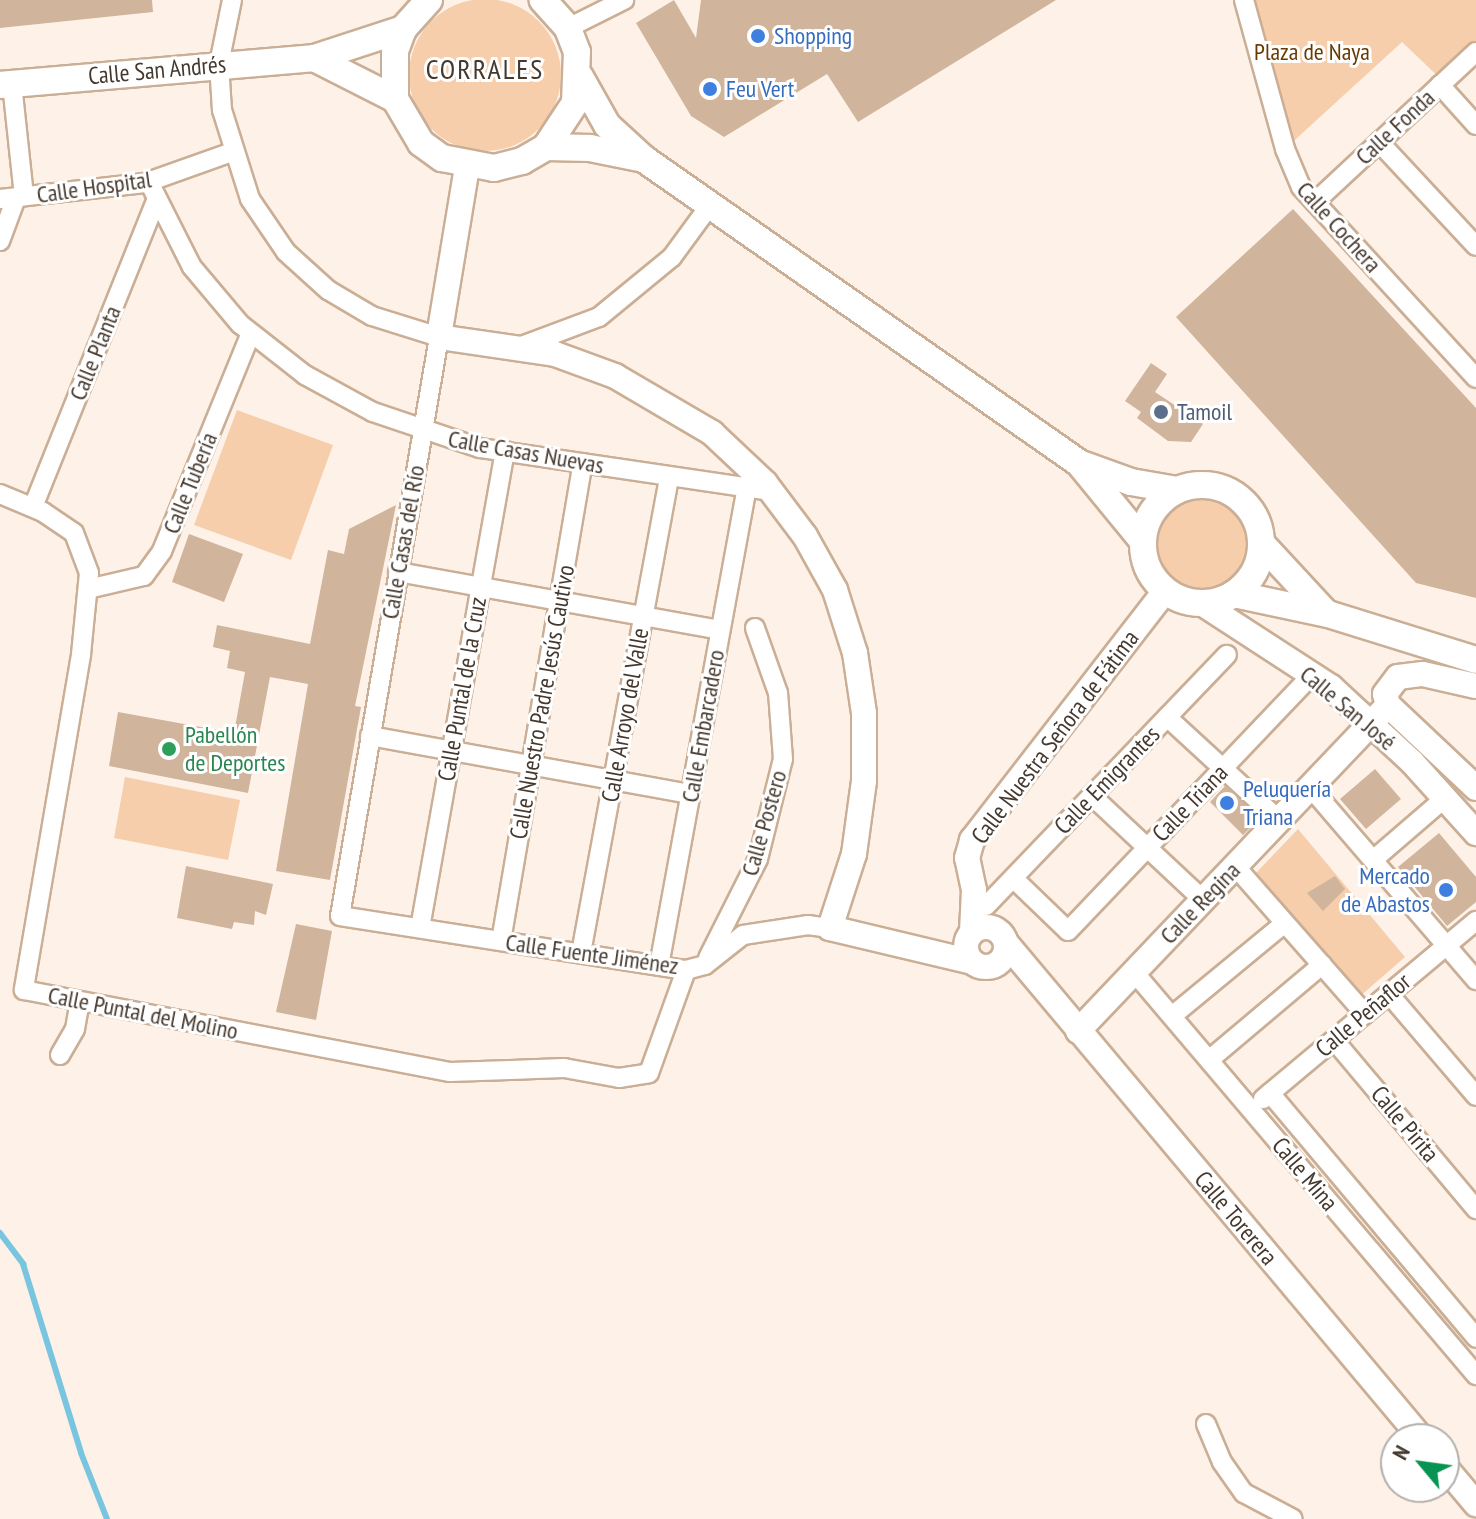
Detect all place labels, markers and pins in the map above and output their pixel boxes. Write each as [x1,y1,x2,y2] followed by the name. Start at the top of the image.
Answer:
[774,22,852,50] place label: Shopping
[749,27,767,45] marker: Shopping
[726,75,795,103] place label: Feu Vert
[701,80,719,98] marker: Feu Vert
[1177,398,1232,426] place label: Tamoil
[1152,403,1170,421] marker: Tamoil
[185,721,285,777] place label: Pabellón de Deportes
[160,740,178,758] marker: Pabellón de Deportes
[1243,775,1331,831] place label: Peluquería Triana
[1218,794,1236,812] marker: Peluquería Triana
[1340,862,1430,918] place label: Mercado de Abastos
[1437,881,1455,899] marker: Mercado de Abastos

